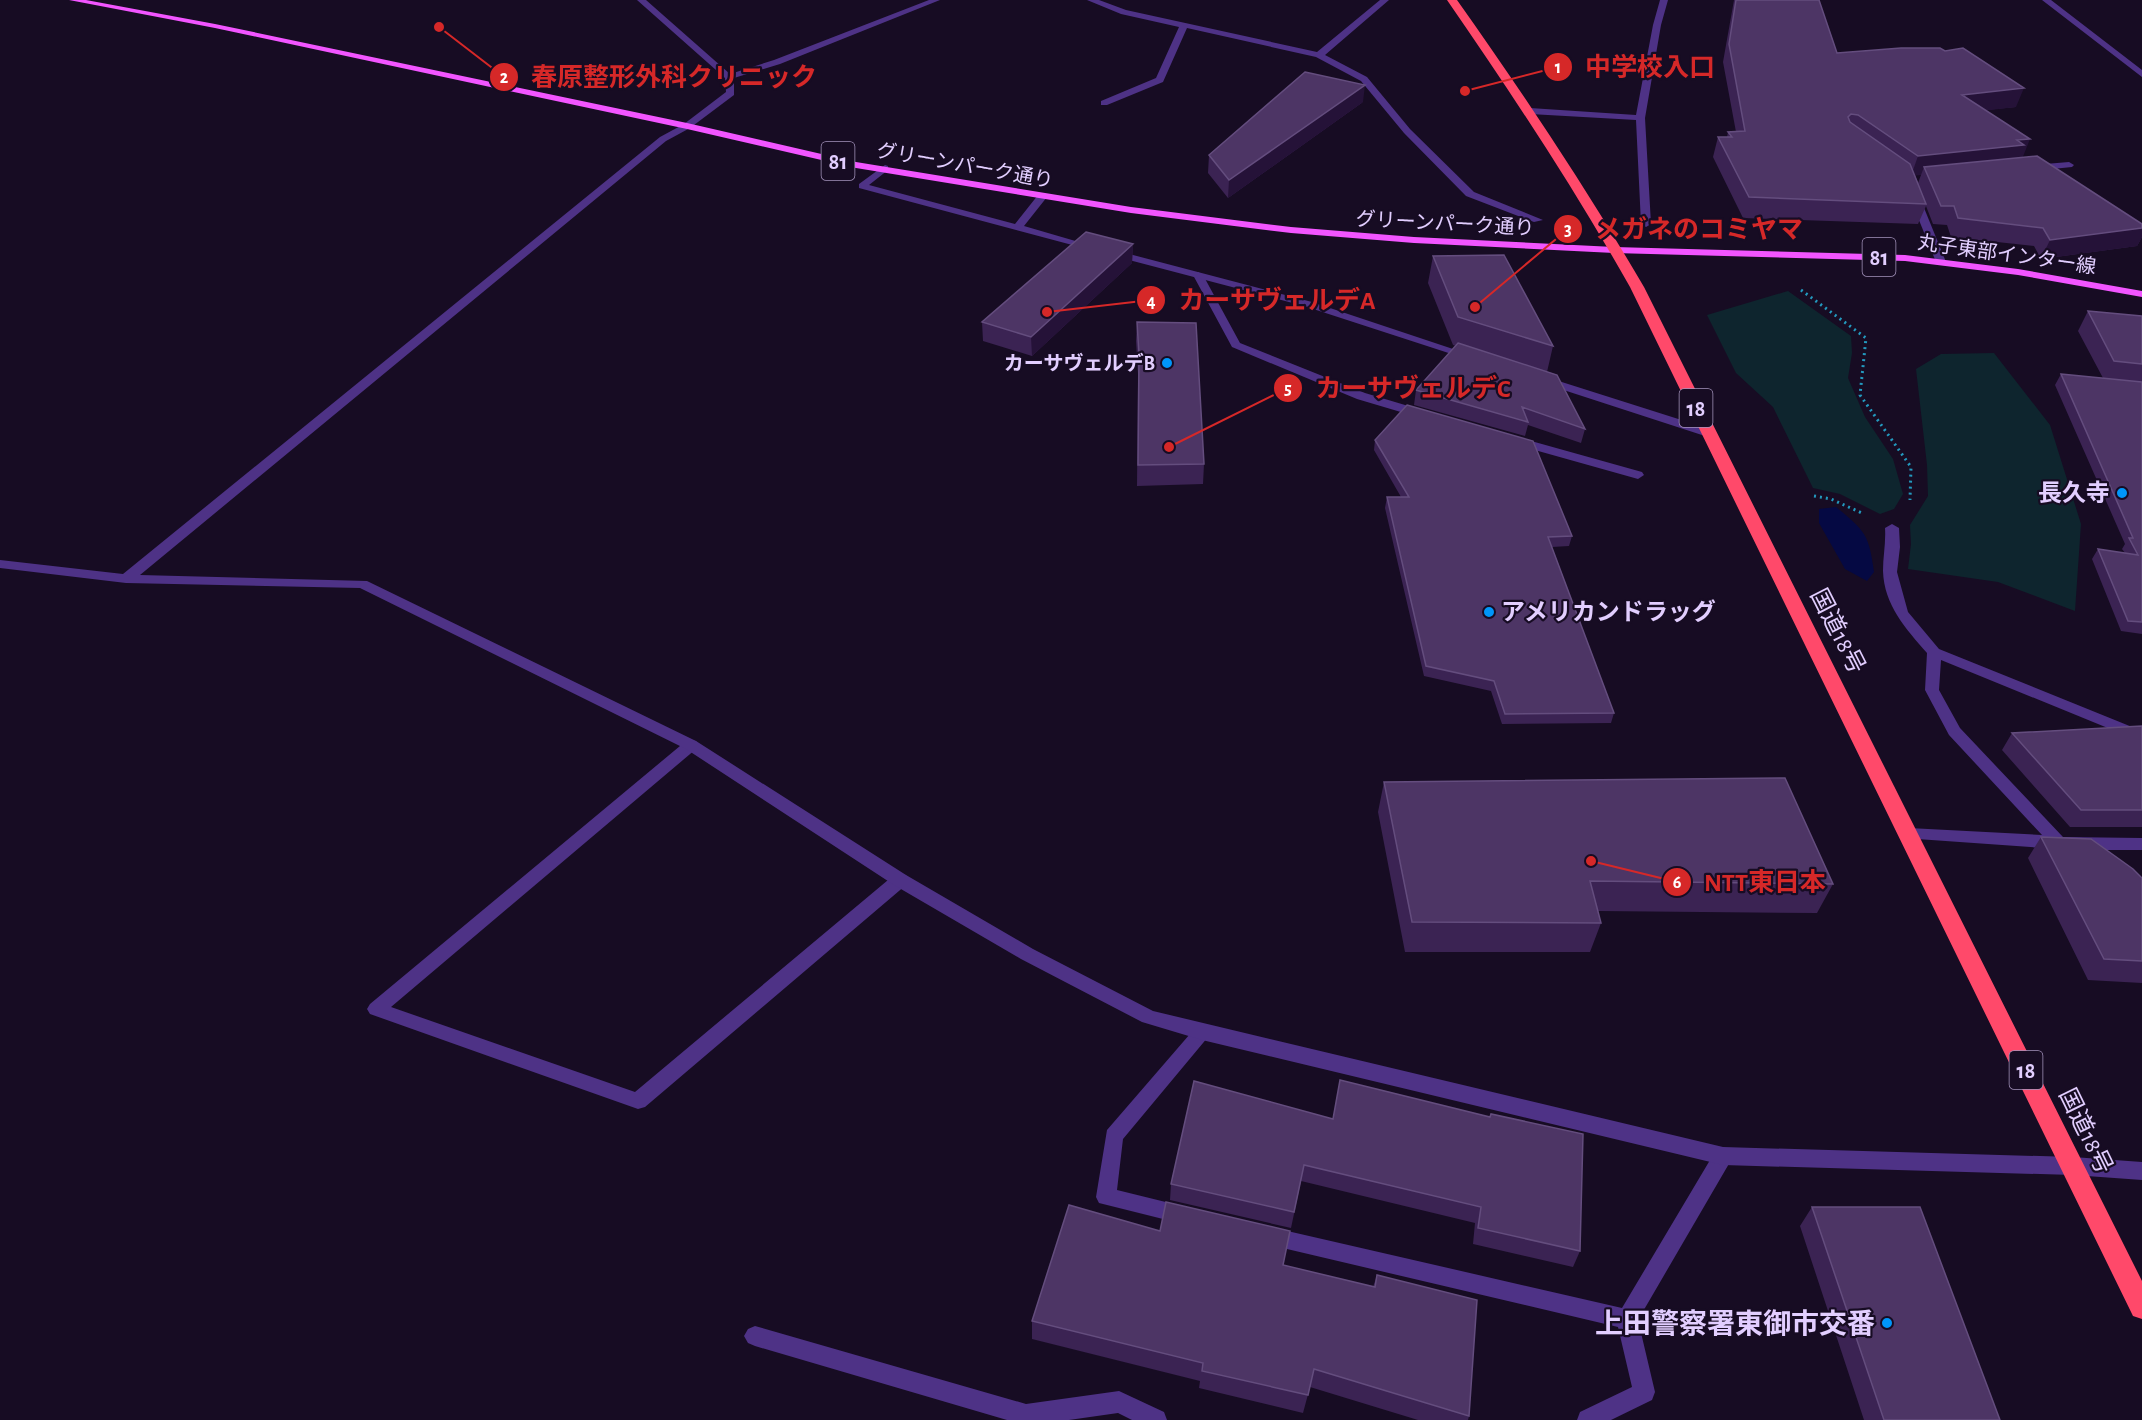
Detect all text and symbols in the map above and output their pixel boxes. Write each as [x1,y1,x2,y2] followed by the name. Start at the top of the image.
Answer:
[1543,45,1727,89] callout: 中学校入口
[1585,53,1715,81] text: 中学校入口
[489,55,829,99] callout: 春原整形外科クリニック
[1555,59,1561,77] text: 1
[531,63,817,91] text: 春原整形外科クリニック
[500,69,509,87] text: 2
[875,140,1055,191] street label: グリーンパーク通り
[822,142,854,180] road number: 81
[1553,207,1815,251] callout: メガネのコミヤマ
[1355,208,1535,239] street label: グリーンパーク通り
[1595,216,1803,243] text: メガネのコミヤマ
[1564,221,1572,239] text: 3
[1916,231,2098,277] street label: 丸子東部インター線
[1862,238,1896,276] road number: 81
[1136,278,1388,322] callout: カーサヴェルデA
[1178,286,1376,314] text: カーサヴェルデA
[1146,293,1156,311] text: 4
[1004,352,1155,374] place label: カーサヴェルデB
[1160,356,1174,370] marker: カーサヴェルデB
[1273,366,1523,410] callout: カーサヴェルデC
[1316,374,1511,402] text: カーサヴェルデC
[1284,380,1292,398] text: 5
[1680,389,1712,427] road number: 18
[2038,480,2110,506] place label: 長久寺
[2115,486,2129,500] marker: 長久寺
[1806,584,1870,678] street label: 国道18号
[1501,599,1716,625] place label: アメリカンドラッグ
[1482,605,1496,619] marker: アメリカンドラッグ
[1662,860,1838,904] callout: NTT東日本
[1704,868,1826,896] text: NTT東日本
[1673,874,1682,892] text: 6
[2010,1051,2042,1089] road number: 18
[2054,1084,2118,1178] street label: 国道18号
[1595,1309,1875,1339] place label: 上田警察署東御市交番
[1880,1316,1894,1330] marker: 上田警察署東御市交番

